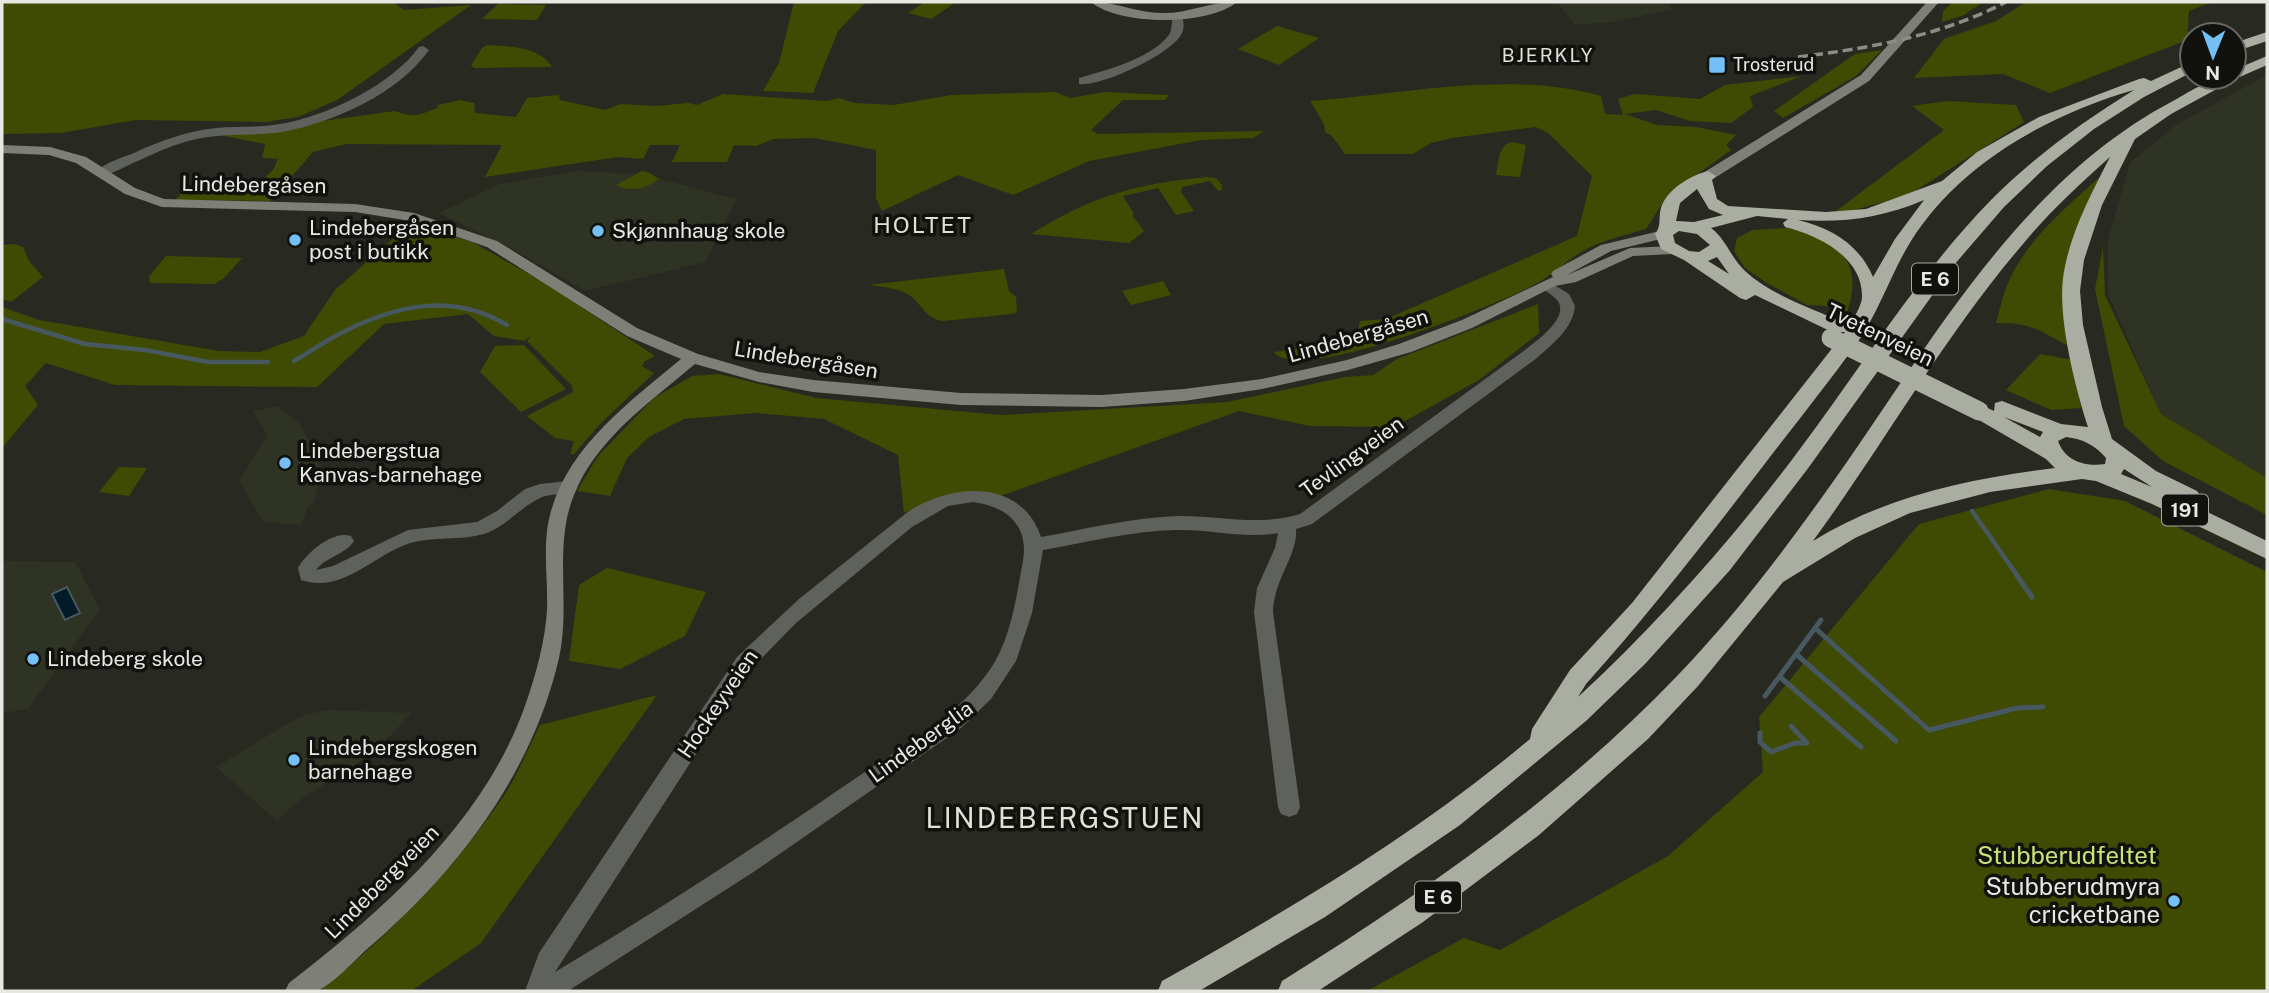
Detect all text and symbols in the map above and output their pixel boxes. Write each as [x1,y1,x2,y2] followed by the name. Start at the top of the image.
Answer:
[2178,21,2248,91] north arrow
[1502,44,1594,66] district label: BJERKLY
[1733,54,1814,75] place label: Trosterud
[1707,55,1727,75] marker: Trosterud
[2205,62,2220,84] text: N
[181,171,327,198] street label: Lindebergåsen
[873,211,973,238] district label: HOLTET
[309,215,454,264] place label: Lindebergåsen post i butikk
[612,218,785,243] place label: Skjønnhaug skole
[590,223,606,239] marker: Skjønnhaug skole
[287,232,303,248] marker: Lindebergåsen post i butikk
[1912,264,1958,294] road number: E 6
[1822,298,1938,371] street label: Tvetenveien
[1285,303,1431,368] street label: Lindebergåsen
[732,336,880,383] street label: Lindebergåsen
[1295,411,1408,502] street label: Tevlingveien
[299,438,482,487] place label: Lindebergstua Kanvas-barnehage
[277,455,293,471] marker: Lindebergstua Kanvas-barnehage
[2162,495,2208,526] road number: 191
[672,645,763,763] street label: Hockeyveien
[47,646,203,671] place label: Lindeberg skole
[25,651,41,667] marker: Lindeberg skole
[864,695,978,788] street label: Lindeberglia
[308,735,477,784] place label: Lindebergskogen barnehage
[286,752,302,768] marker: Lindebergskogen barnehage
[925,801,1205,834] district label: LINDEBERGSTUEN
[319,819,444,944] street label: Lindebergveien
[1977,841,2157,869] park label: Stubberudfeltet
[1986,872,2160,928] place label: Stubberudmyra cricketbane
[1415,882,1461,912] road number: E 6
[2166,893,2182,909] marker: Stubberudmyra cricketbane

